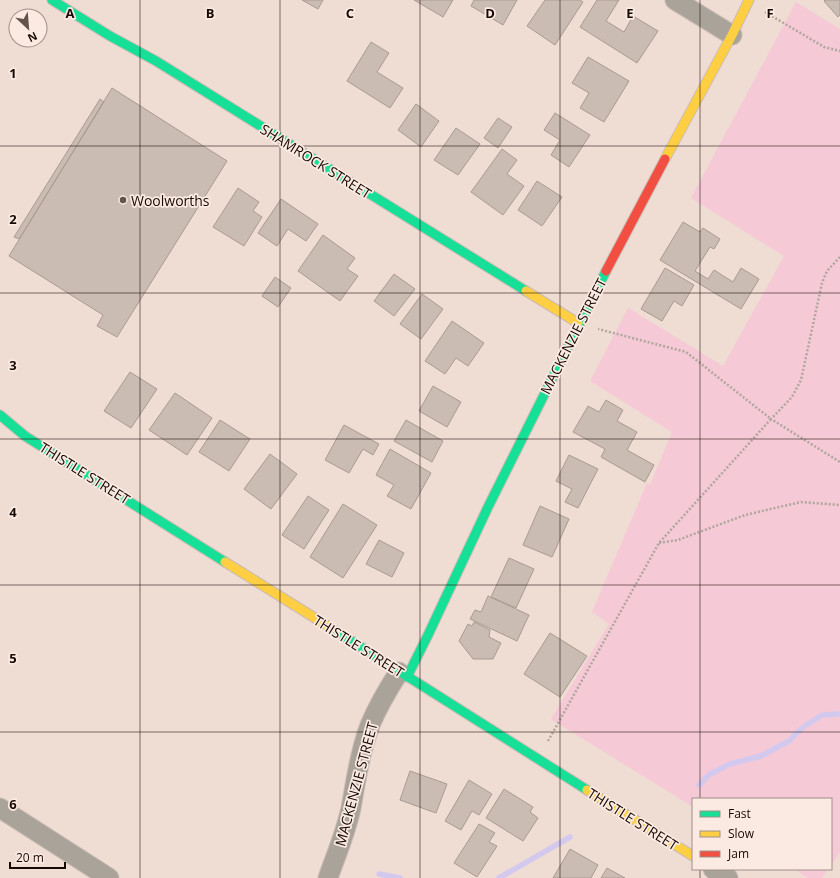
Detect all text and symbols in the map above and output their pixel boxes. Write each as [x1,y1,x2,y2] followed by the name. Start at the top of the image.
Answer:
[66,4,75,22] text: A
[206,4,215,22] text: B
[346,4,354,22] text: C
[485,4,495,22] text: D
[626,4,634,22] text: E
[766,4,774,22] text: F
[8,8,48,48] north arrow
[25,29,40,46] text: N
[9,64,17,82] text: 1
[257,119,375,203] street label: SHAMROCK STREET
[131,191,210,210] place label: Woolworths
[118,195,128,205] marker: Woolworths
[9,210,17,228] text: 2
[536,275,611,397] street label: MACKENZIE STREET
[9,356,17,374] text: 3
[36,438,134,509] street label: THISTLE STREET
[9,503,17,521] text: 4
[310,611,408,682] street label: THISTLE STREET
[9,649,17,667] text: 5
[330,720,382,848] street label: MACKENZIE STREET
[584,784,682,855] street label: THISTLE STREET
[9,795,17,813] text: 6
[692,798,832,870] legend
[728,805,751,822] text: Fast
[728,825,755,842] text: Slow
[10,844,65,870] scale bar
[727,845,749,862] text: Jam
[16,849,44,866] text: 20 m

